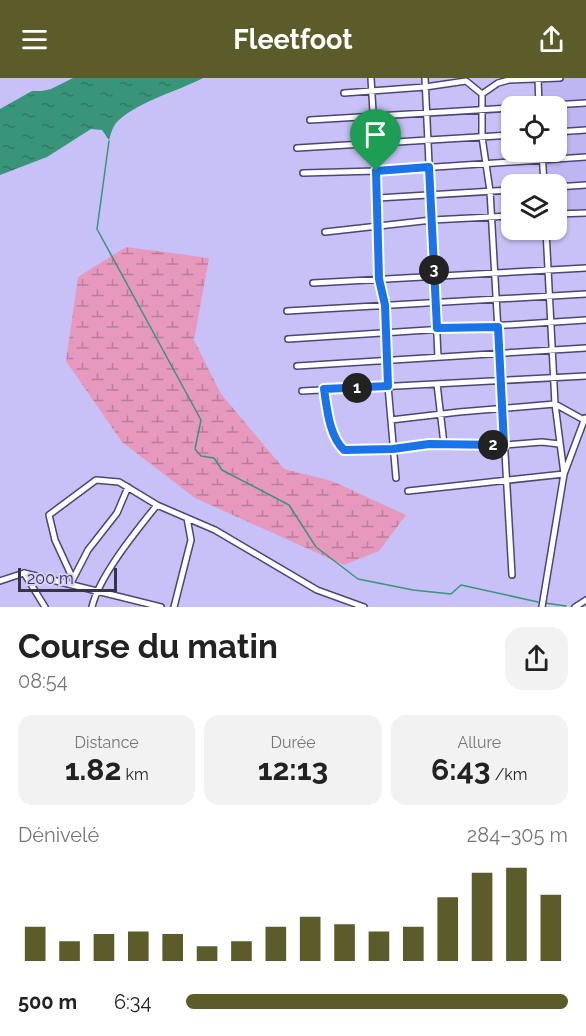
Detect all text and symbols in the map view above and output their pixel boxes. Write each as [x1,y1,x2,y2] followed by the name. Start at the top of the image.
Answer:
[18,23,51,56] icon: menu
[535,23,568,56] icon: share
[233,24,353,55] text: Fleetfoot
[501,96,567,240] map controls
[501,96,567,162] button: locate
[350,109,401,171] pin
[359,118,392,151] icon: arrive
[501,174,567,240] button: layers
[419,255,449,285] pin: 3
[430,260,438,279] text: 3
[342,373,372,403] pin: 1
[353,378,361,397] text: 1
[478,430,508,460] pin: 2
[488,435,498,454] text: 2
[18,565,117,592] scale bar
[27,569,74,588] text: 200 m
[18,627,278,666] text: Course du matin
[505,627,568,690] button: share
[18,669,68,693] text: 08:54
[75,733,139,752] text: Distance
[270,733,316,752] text: Durée
[457,733,501,752] text: Allure
[65,752,121,787] text: 1.82
[258,752,328,787] text: 12:13
[431,752,491,787] text: 6:43
[121,765,149,784] text: km
[491,765,528,784] text: /km
[18,823,99,847] text: Dénivelé
[467,823,568,847] text: 284–305 m
[18,990,77,1014] text: 500 m
[114,990,151,1014] text: 6:34

